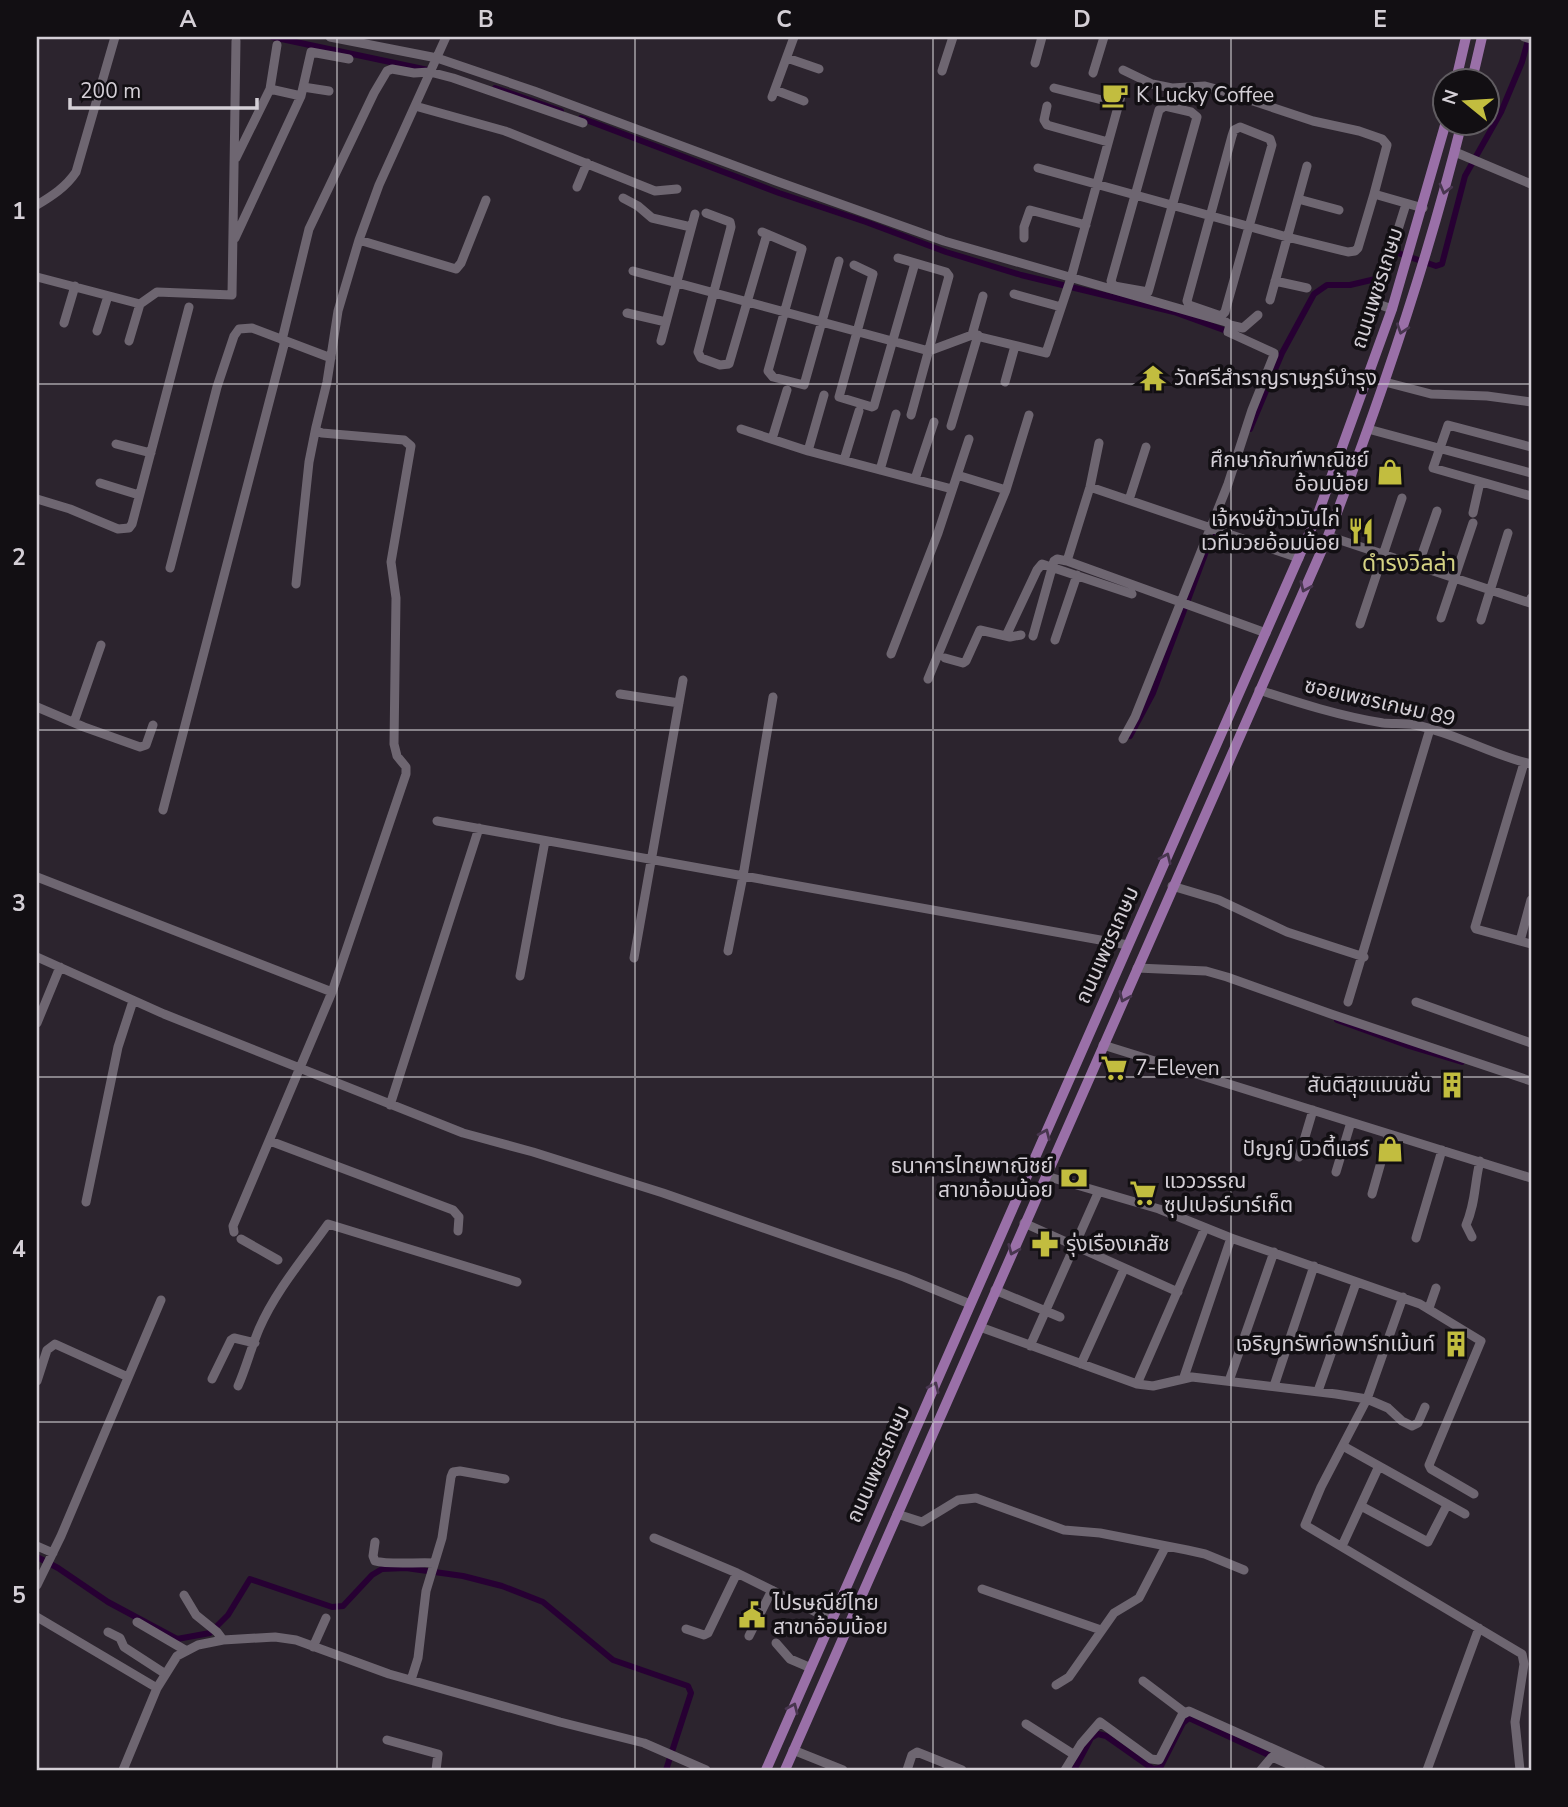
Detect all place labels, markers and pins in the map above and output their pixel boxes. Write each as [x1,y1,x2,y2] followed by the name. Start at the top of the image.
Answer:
[1100,80,1130,110] cafe icon: K Lucky Coffee
[1136,81,1274,109] place label: K Lucky Coffee
[1138,363,1168,393] temple icon: วัดศรีสําราญราษฎร์บํารุง
[1174,364,1377,392] place label: วัดศรีสําราญราษฎร์บํารุง
[1210,446,1369,498] place label: ศึกษาภัณฑ์พาณิชย์ อ้อมน้อย
[1375,457,1405,487] shop icon: ศึกษาภัณฑ์พาณิชย์ อ้อมน้อย
[1201,505,1340,557] place label: เจ้หงษ์ข้าวมันไก่ เวทีมวยอ้อมน้อย
[1346,516,1376,546] restaurant icon: เจ้หงษ์ข้าวมันไก่ เวทีมวยอ้อมน้อย
[1099,1053,1129,1083] supermarket icon: 7-Eleven
[1135,1054,1220,1082] place label: 7-Eleven
[1437,1070,1467,1100] building icon: สันติสุขแมนชั่น
[1307,1071,1431,1099] place label: สันติสุขแมนชั่น
[1243,1134,1370,1163] place label: ปัญญ์ บิวตี้แฮร์
[1375,1134,1405,1164] shop icon: ปัญญ์ บิวตี้แฮร์
[891,1152,1053,1204] place label: ธนาคารไทยพาณิชย์ สาขาอ้อมน้อย
[1059,1163,1089,1193] bank icon: ธนาคารไทยพาณิชย์ สาขาอ้อมน้อย
[1164,1167,1293,1219] place label: แวววรรณ ซุปเปอร์มาร์เก็ต
[1128,1178,1158,1208] supermarket icon: แวววรรณ ซุปเปอร์มาร์เก็ต
[1030,1229,1060,1259] pharmacy icon: รุ่งเรืองเภสัช
[1066,1230,1170,1258] place label: รุ่งเรืองเภสัช
[1441,1329,1471,1359] building icon: เจริญทรัพท์อพาร์ทเม้นท์
[1236,1330,1435,1358] place label: เจริญทรัพท์อพาร์ทเม้นท์
[772,1589,888,1641] place label: ไปรษณีย์ไทย สาขาอ้อมน้อย
[737,1600,767,1630] public building icon: ไปรษณีย์ไทย สาขาอ้อมน้อย

